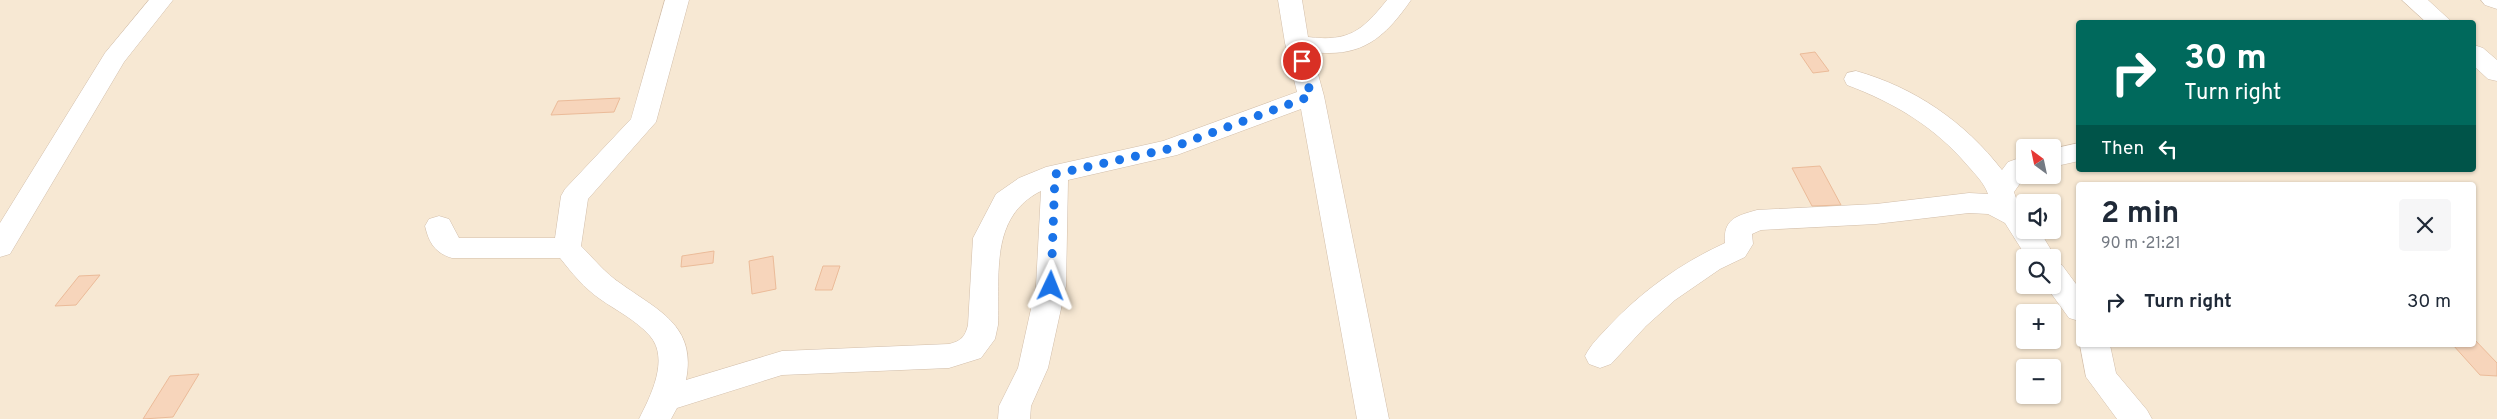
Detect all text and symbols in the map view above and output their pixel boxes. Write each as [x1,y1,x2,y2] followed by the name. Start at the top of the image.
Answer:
[2184,37,2267,81] text: 30 m
[1281,40,1323,82] pin
[2101,40,2166,105] icon: right
[1288,47,1316,75] icon: arrive
[2184,80,2281,107] text: Turn right
[2154,135,2182,163] icon: left
[2101,137,2144,161] text: Then
[2016,139,2061,184] north arrow
[2016,139,2061,404] map controls
[2016,194,2061,239] button: sound
[2101,196,2179,233] text: 2 min
[2399,199,2451,251] button: close
[2101,234,2181,254] text: 90 m · 21:21
[2016,249,2061,294] button: search
[1024,259,1076,311] position arrow
[2101,288,2129,316] icon: right
[2144,290,2232,314] text: Turn right
[2407,290,2451,314] text: 30 m
[2016,304,2061,349] button: +
[2016,359,2061,404] button: −

